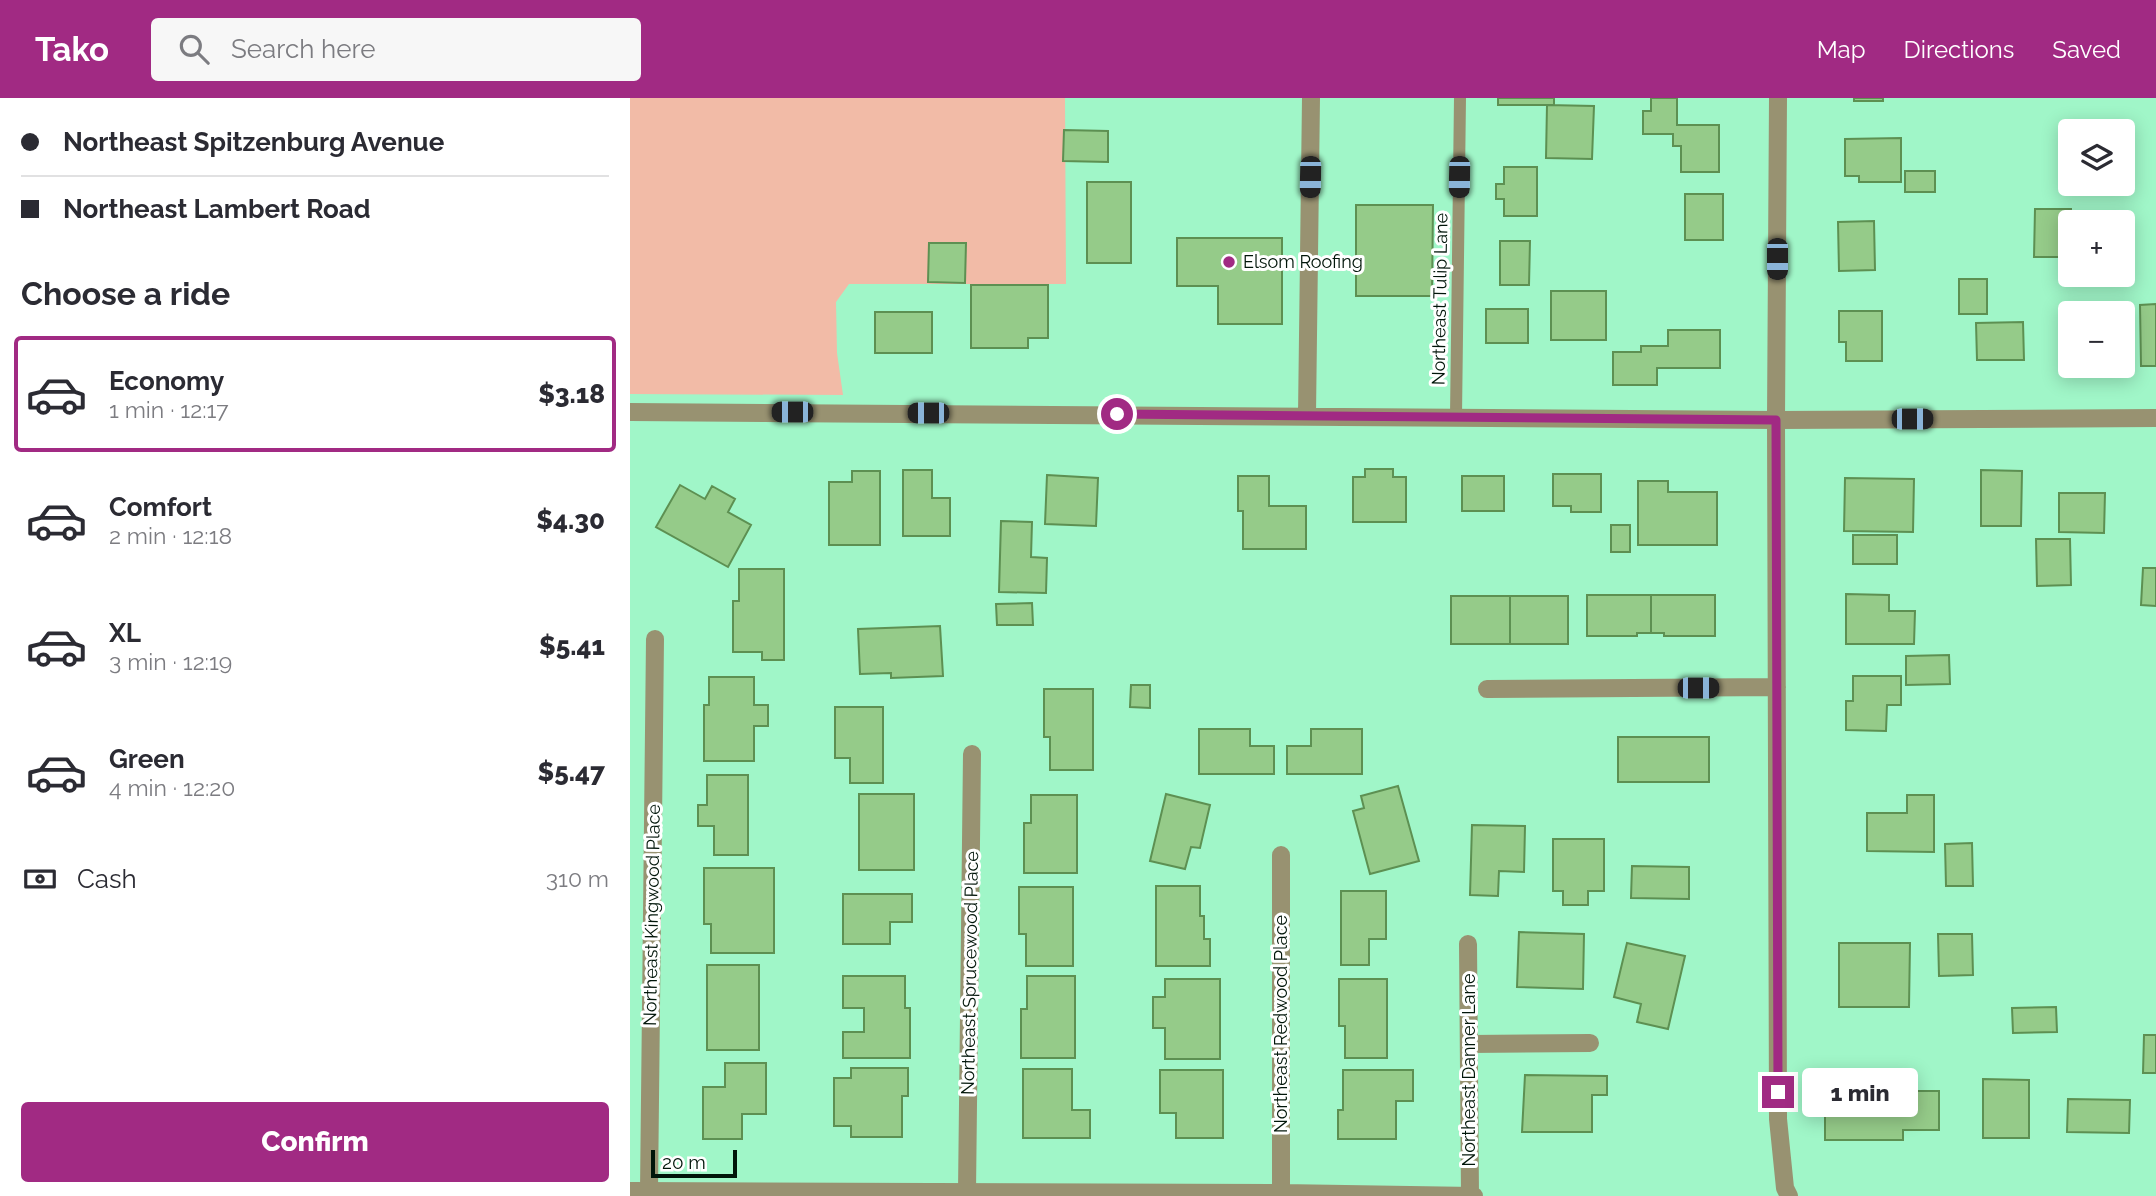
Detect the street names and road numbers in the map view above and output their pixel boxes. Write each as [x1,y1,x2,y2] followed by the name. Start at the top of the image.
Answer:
[1427,212,1452,385] street label: Northeast Tulip Lane
[639,803,664,1026] street label: Northeast Kingwood Place
[957,850,982,1095] street label: Northeast Sprucewood Place
[1270,915,1291,1133] street label: Northeast Redwood Place
[1458,973,1479,1167] street label: Northeast Danner Lane

